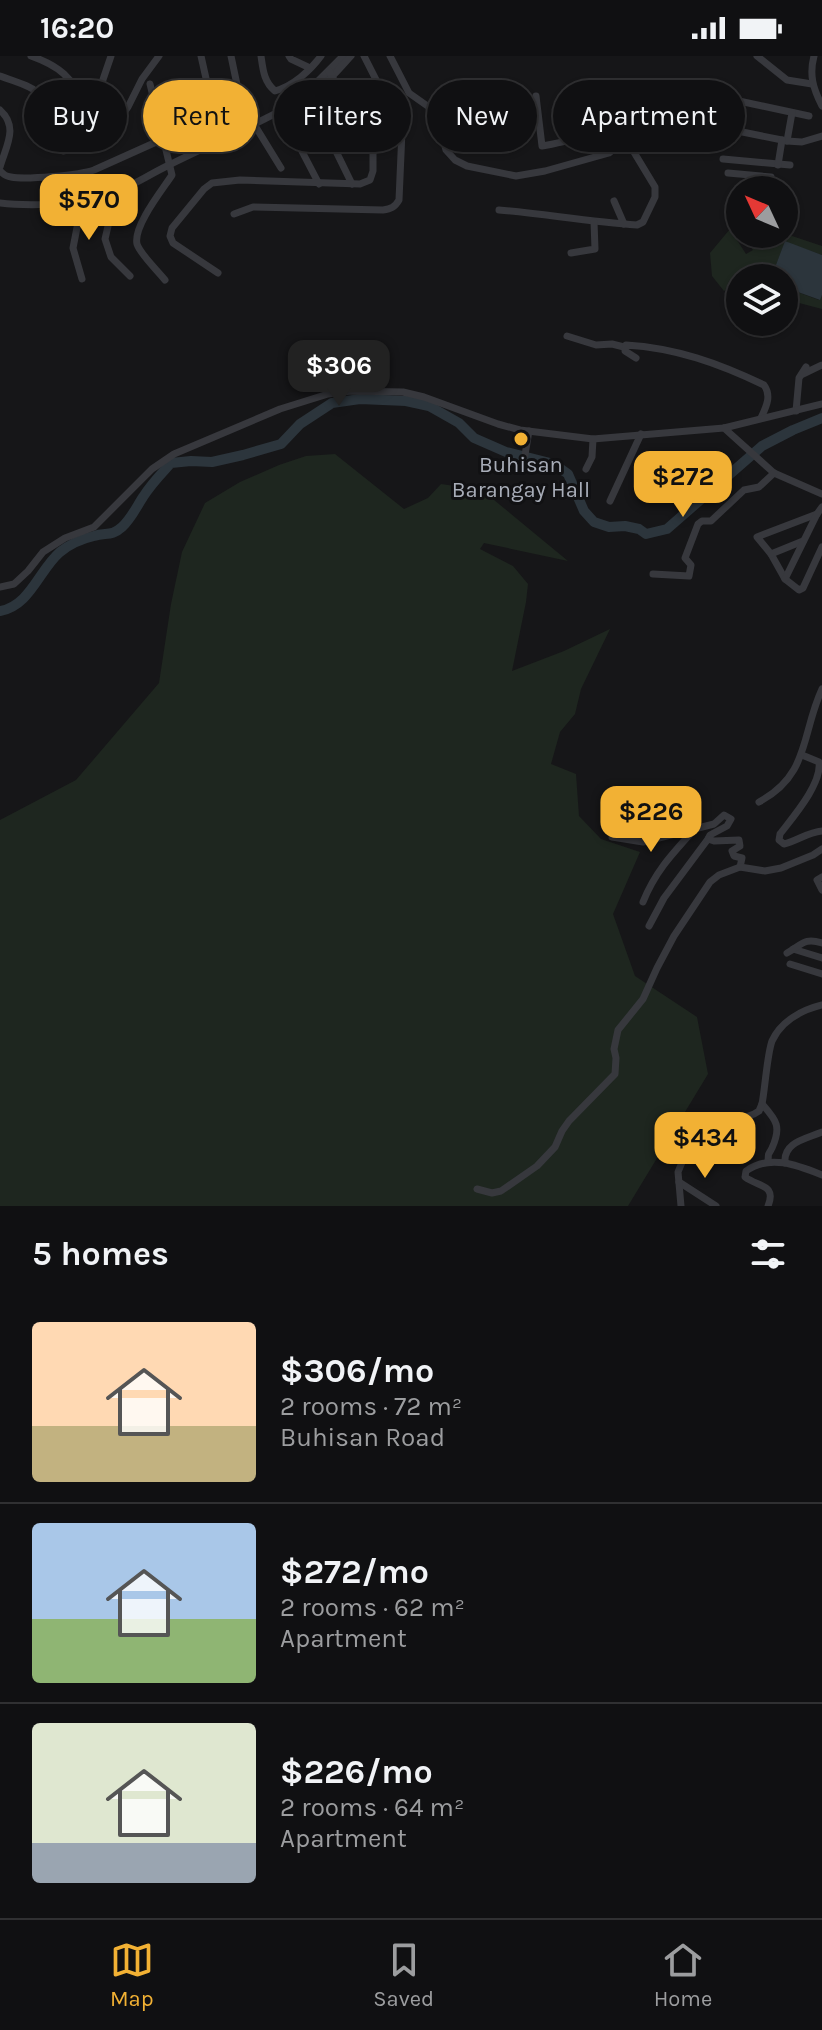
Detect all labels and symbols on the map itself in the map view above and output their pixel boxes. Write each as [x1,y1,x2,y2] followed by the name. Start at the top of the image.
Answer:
[42,174,136,242] pin: $570
[726,176,798,248] north arrow
[292,340,386,408] pin: $306
[512,430,530,448] marker: Buhisan Barangay Hall
[636,451,730,519] pin: $272
[452,452,590,503] place label: Buhisan Barangay Hall
[604,786,698,854] pin: $226
[658,1112,752,1180] pin: $434

